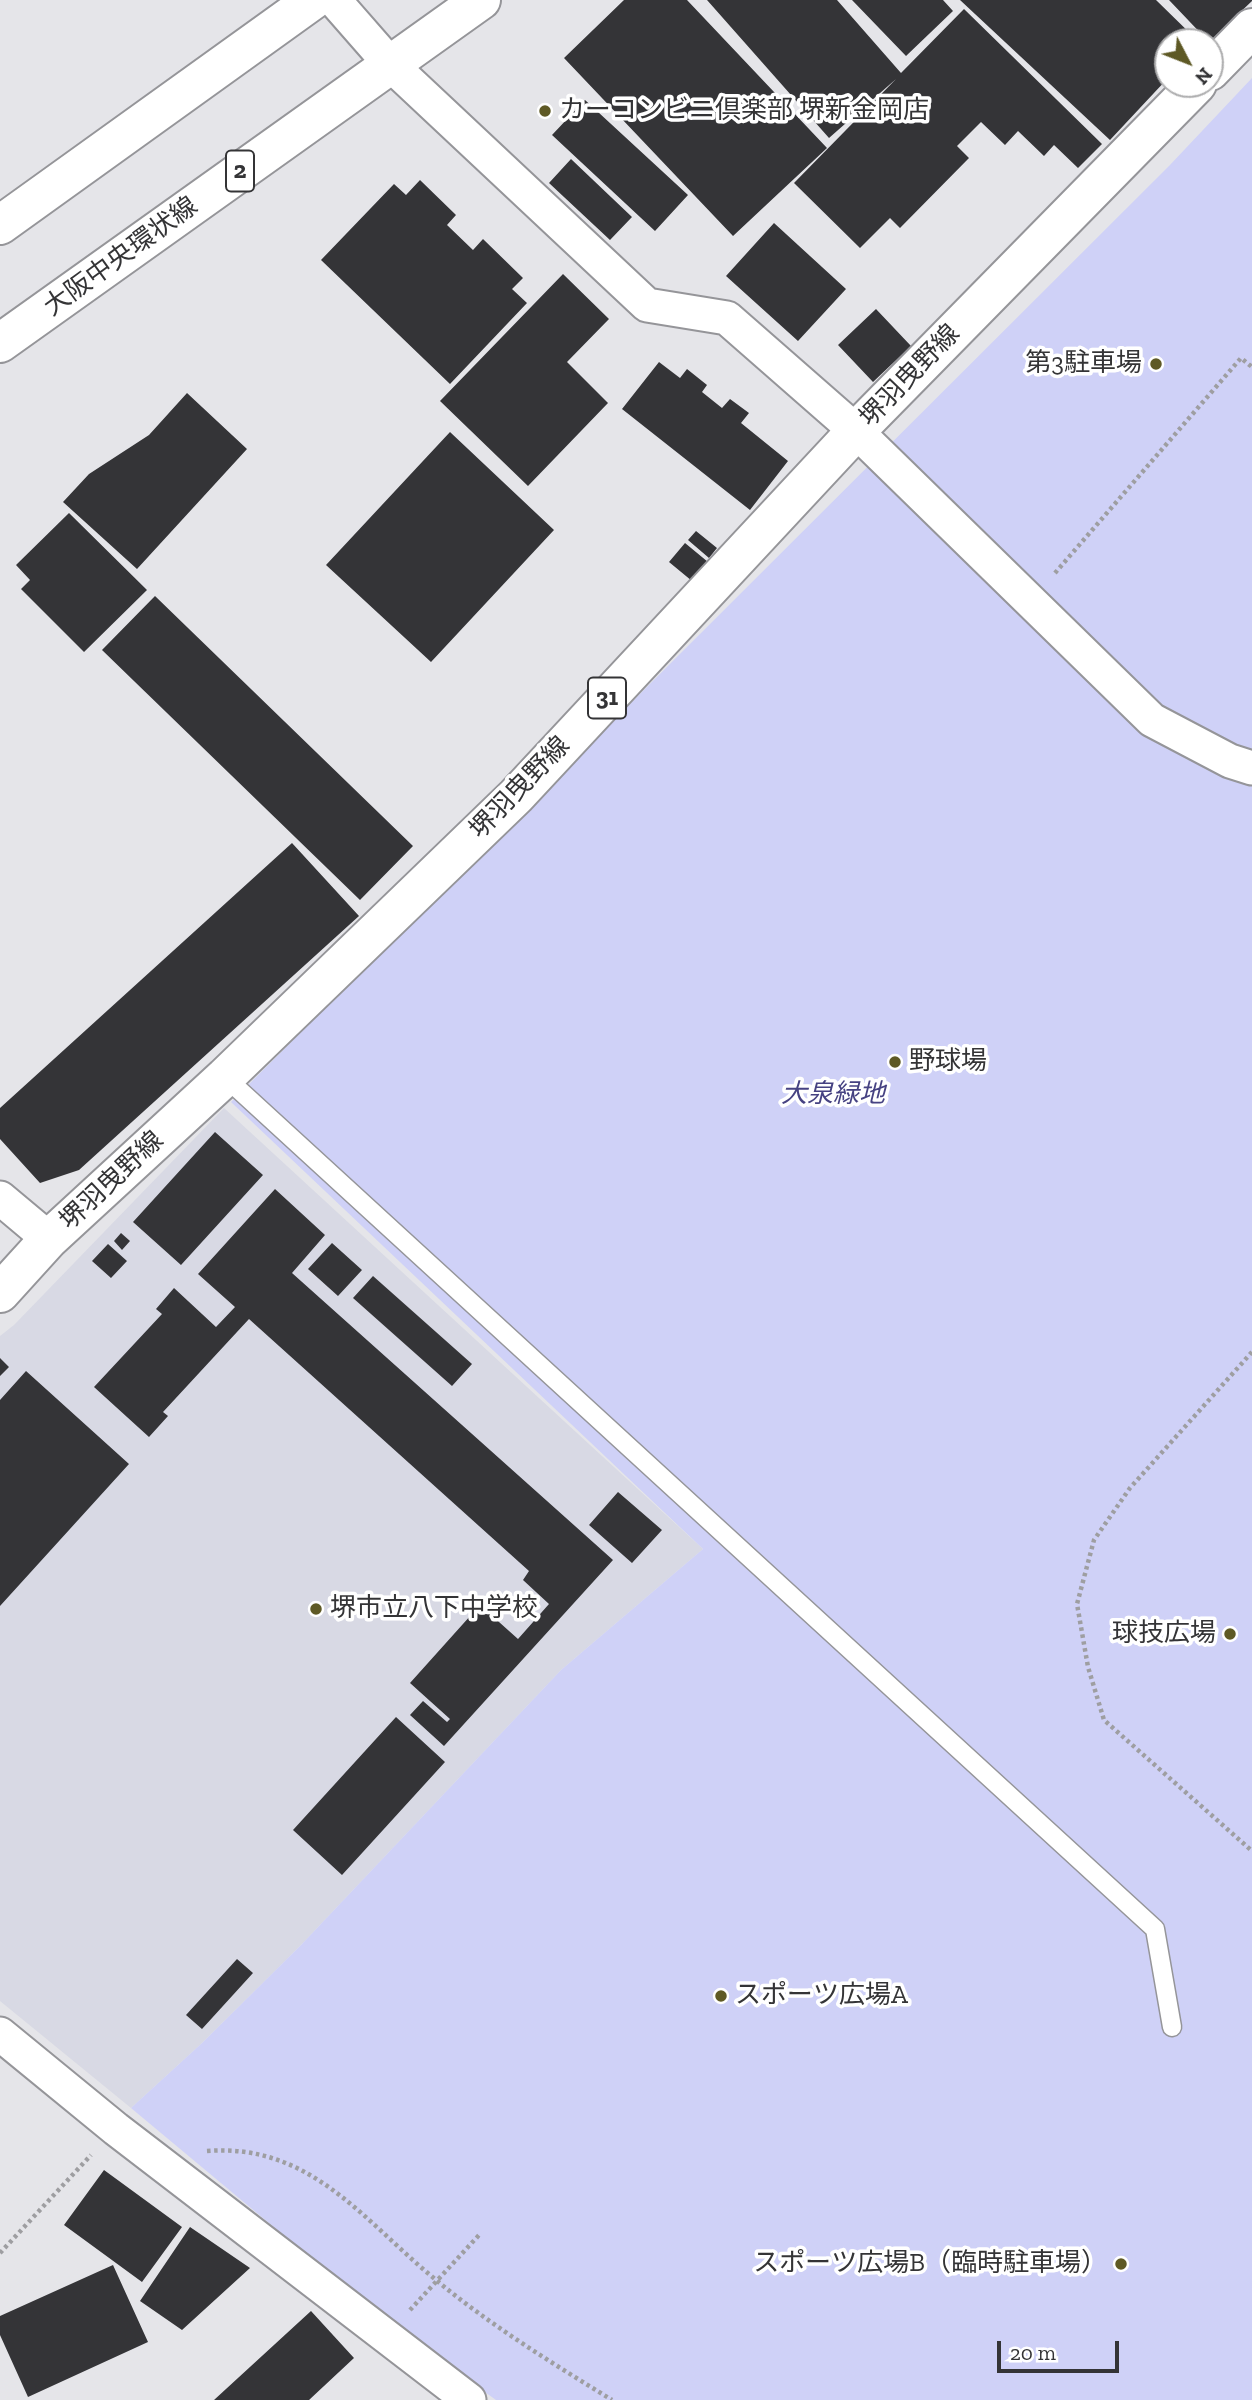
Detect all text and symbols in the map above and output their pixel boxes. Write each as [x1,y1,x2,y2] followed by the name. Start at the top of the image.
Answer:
[1154,28,1224,98] north arrow
[1190,63,1217,89] text: N
[559,95,929,127] place label: カーコンビニ倶楽部 堺新金岡店
[537,103,553,119] marker: カーコンビニ倶楽部 堺新金岡店
[226,150,254,191] road number: 2
[38,191,204,323] street label: 大阪中央環状線
[854,318,966,434] street label: 堺羽曳野線
[1025,348,1142,380] place label: 第3駐車場
[1148,356,1164,372] marker: 第3駐車場
[588,678,626,718] road number: 31
[464,730,576,846] street label: 堺羽曳野線
[909,1046,987,1078] place label: 野球場
[887,1054,903,1070] marker: 野球場
[781,1079,885,1111] park label: 大泉緑地
[54,1125,170,1237] street label: 堺羽曳野線
[330,1593,538,1625] place label: 堺市立八下中学校
[308,1601,324,1617] marker: 堺市立八下中学校
[1112,1618,1216,1650] place label: 球技広場
[1222,1626,1238,1642] marker: 球技広場
[735,1980,908,2012] place label: スポーツ広場A
[713,1988,729,2004] marker: スポーツ広場A
[753,2248,1107,2280] place label: スポーツ広場B（臨時駐車場）
[1113,2256,1129,2272] marker: スポーツ広場B（臨時駐車場）
[1000,2326,1122,2370] scale bar
[1010,2340,1056,2365] text: 20 m

